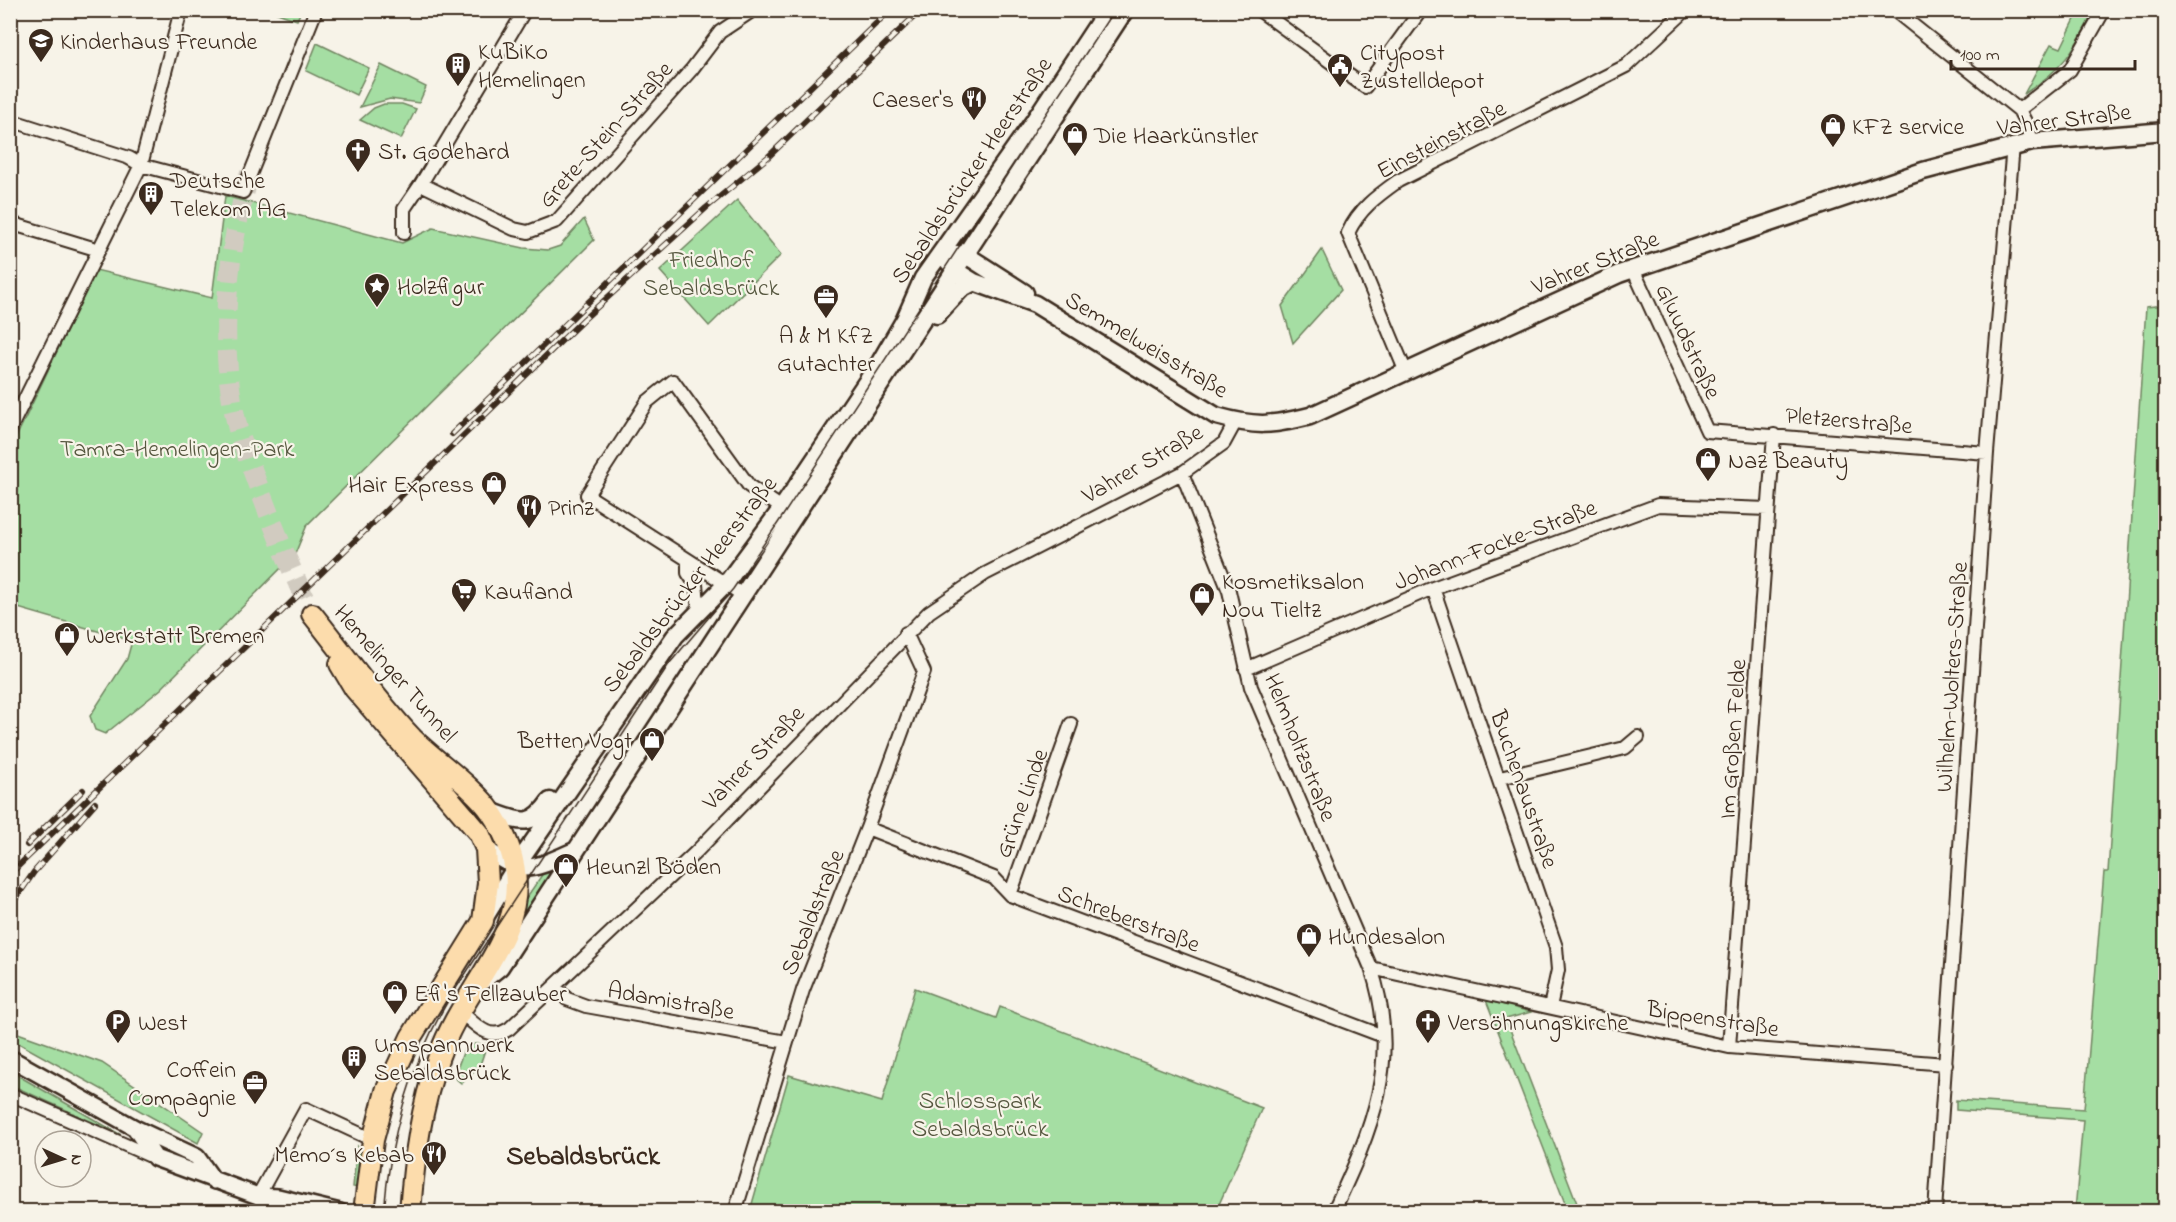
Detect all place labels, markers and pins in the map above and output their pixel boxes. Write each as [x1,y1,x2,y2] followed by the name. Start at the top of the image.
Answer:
[26,26,56,64] school or university icon: Kinderhaus Freunde
[60,26,258,61] place label: Kinderhaus Freunde
[478,36,586,99] place label: KuBiKo Hemelingen
[1360,37,1484,100] place label: Citypost Zustelldepot
[443,50,473,88] building icon: KuBiKo Hemelingen
[1325,51,1355,89] public building icon: Citypost Zustelldepot
[872,84,954,119] place label: Caeser's
[959,84,989,122] restaurant icon: Caeser's
[1818,111,1848,149] shop icon: KFZ service
[1852,111,1964,146] place label: KFZ service
[1060,120,1090,158] shop icon: Die Haarkünstler
[1093,120,1259,155] place label: Die Haarkünstler
[343,136,373,174] church icon: St. Godehard
[378,136,510,171] place label: St. Godehard
[169,165,287,228] place label: Deutsche Telekom AG
[136,179,166,217] building icon: Deutsche Telekom AG
[362,271,392,309] place icon: Holzfigur
[397,271,485,306] place label: Holzfigur
[811,282,841,320] office icon: A & M KfZ Gutachter
[777,320,876,383] place label: A & M KfZ Gutachter
[1693,445,1723,483] shop icon: Naz Beauty
[1728,445,1848,481] place label: Naz Beauty
[348,469,474,504] place label: Hair Express
[479,469,509,507] shop icon: Hair Express
[514,492,544,530] restaurant icon: Prinz
[548,492,595,527] place label: Prinz
[1222,566,1364,629] place label: Kosmetiksalon Nou Tieltz
[449,576,479,614] supermarket icon: Kaufland
[484,576,573,611] place label: Kaufland
[1187,580,1217,618] shop icon: Kosmetiksalon Nou Tieltz
[52,620,82,658] shop icon: Werkstatt Bremen
[86,620,264,655] place label: Werkstatt Bremen
[517,725,632,760] place label: Betten Vogt
[637,725,667,763] shop icon: Betten Vogt
[551,851,581,889] shop icon: Heunzl Böden
[586,851,721,886] place label: Heunzl Böden
[1294,921,1324,959] shop icon: Hundesalon
[1328,921,1445,956] place label: Hundesalon
[380,978,410,1016] shop icon: Efi's Fellzauber
[414,978,567,1013] place label: Efi's Fellzauber
[103,1007,133,1045] parking icon: West
[138,1007,188,1042] place label: West
[1413,1007,1443,1045] church icon: Versöhnungskirche
[1447,1007,1629,1042] place label: Versöhnungskirche
[374,1029,515,1092] place label: Umspannwerk Sebaldsbrück
[339,1043,369,1081] building icon: Umspannwerk Sebaldsbrück
[128,1054,236,1117] place label: Coffein Compagnie
[240,1068,270,1106] office icon: Coffein Compagnie
[274,1139,414,1174] place label: Memo´s Kebab
[419,1139,449,1177] restaurant icon: Memo´s Kebab

